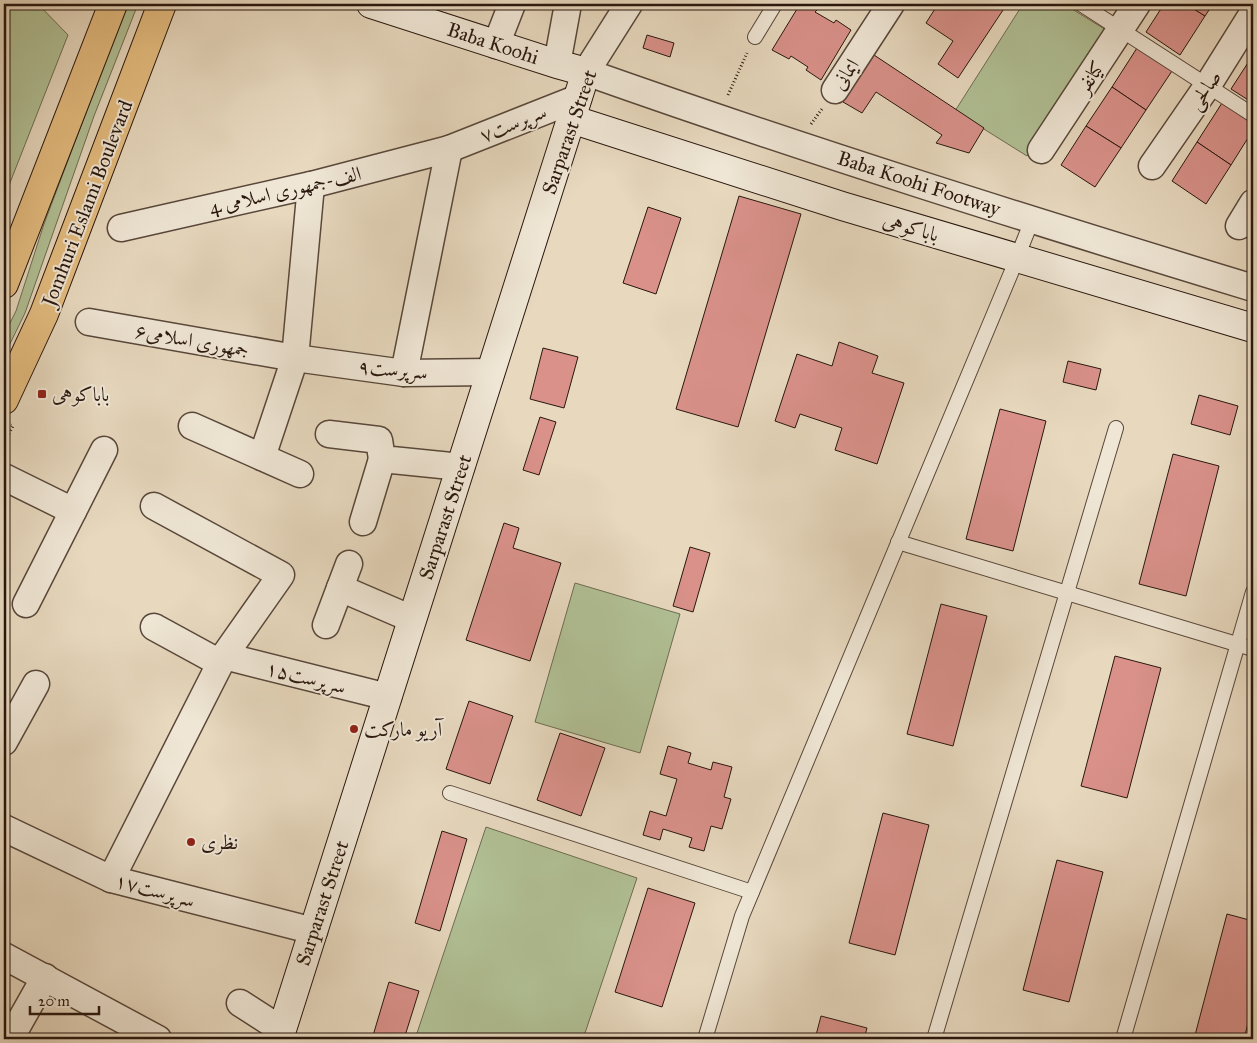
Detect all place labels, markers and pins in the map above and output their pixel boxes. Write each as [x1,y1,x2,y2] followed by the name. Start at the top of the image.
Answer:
[52,382,109,407] place label: باباکوهی
[36,388,48,400] marker: باباکوهی
[364,717,445,742] place label: آریو مارکت
[348,723,360,735] marker: آریو مارکت
[201,830,238,855] place label: نظری
[185,836,197,848] marker: نظری

